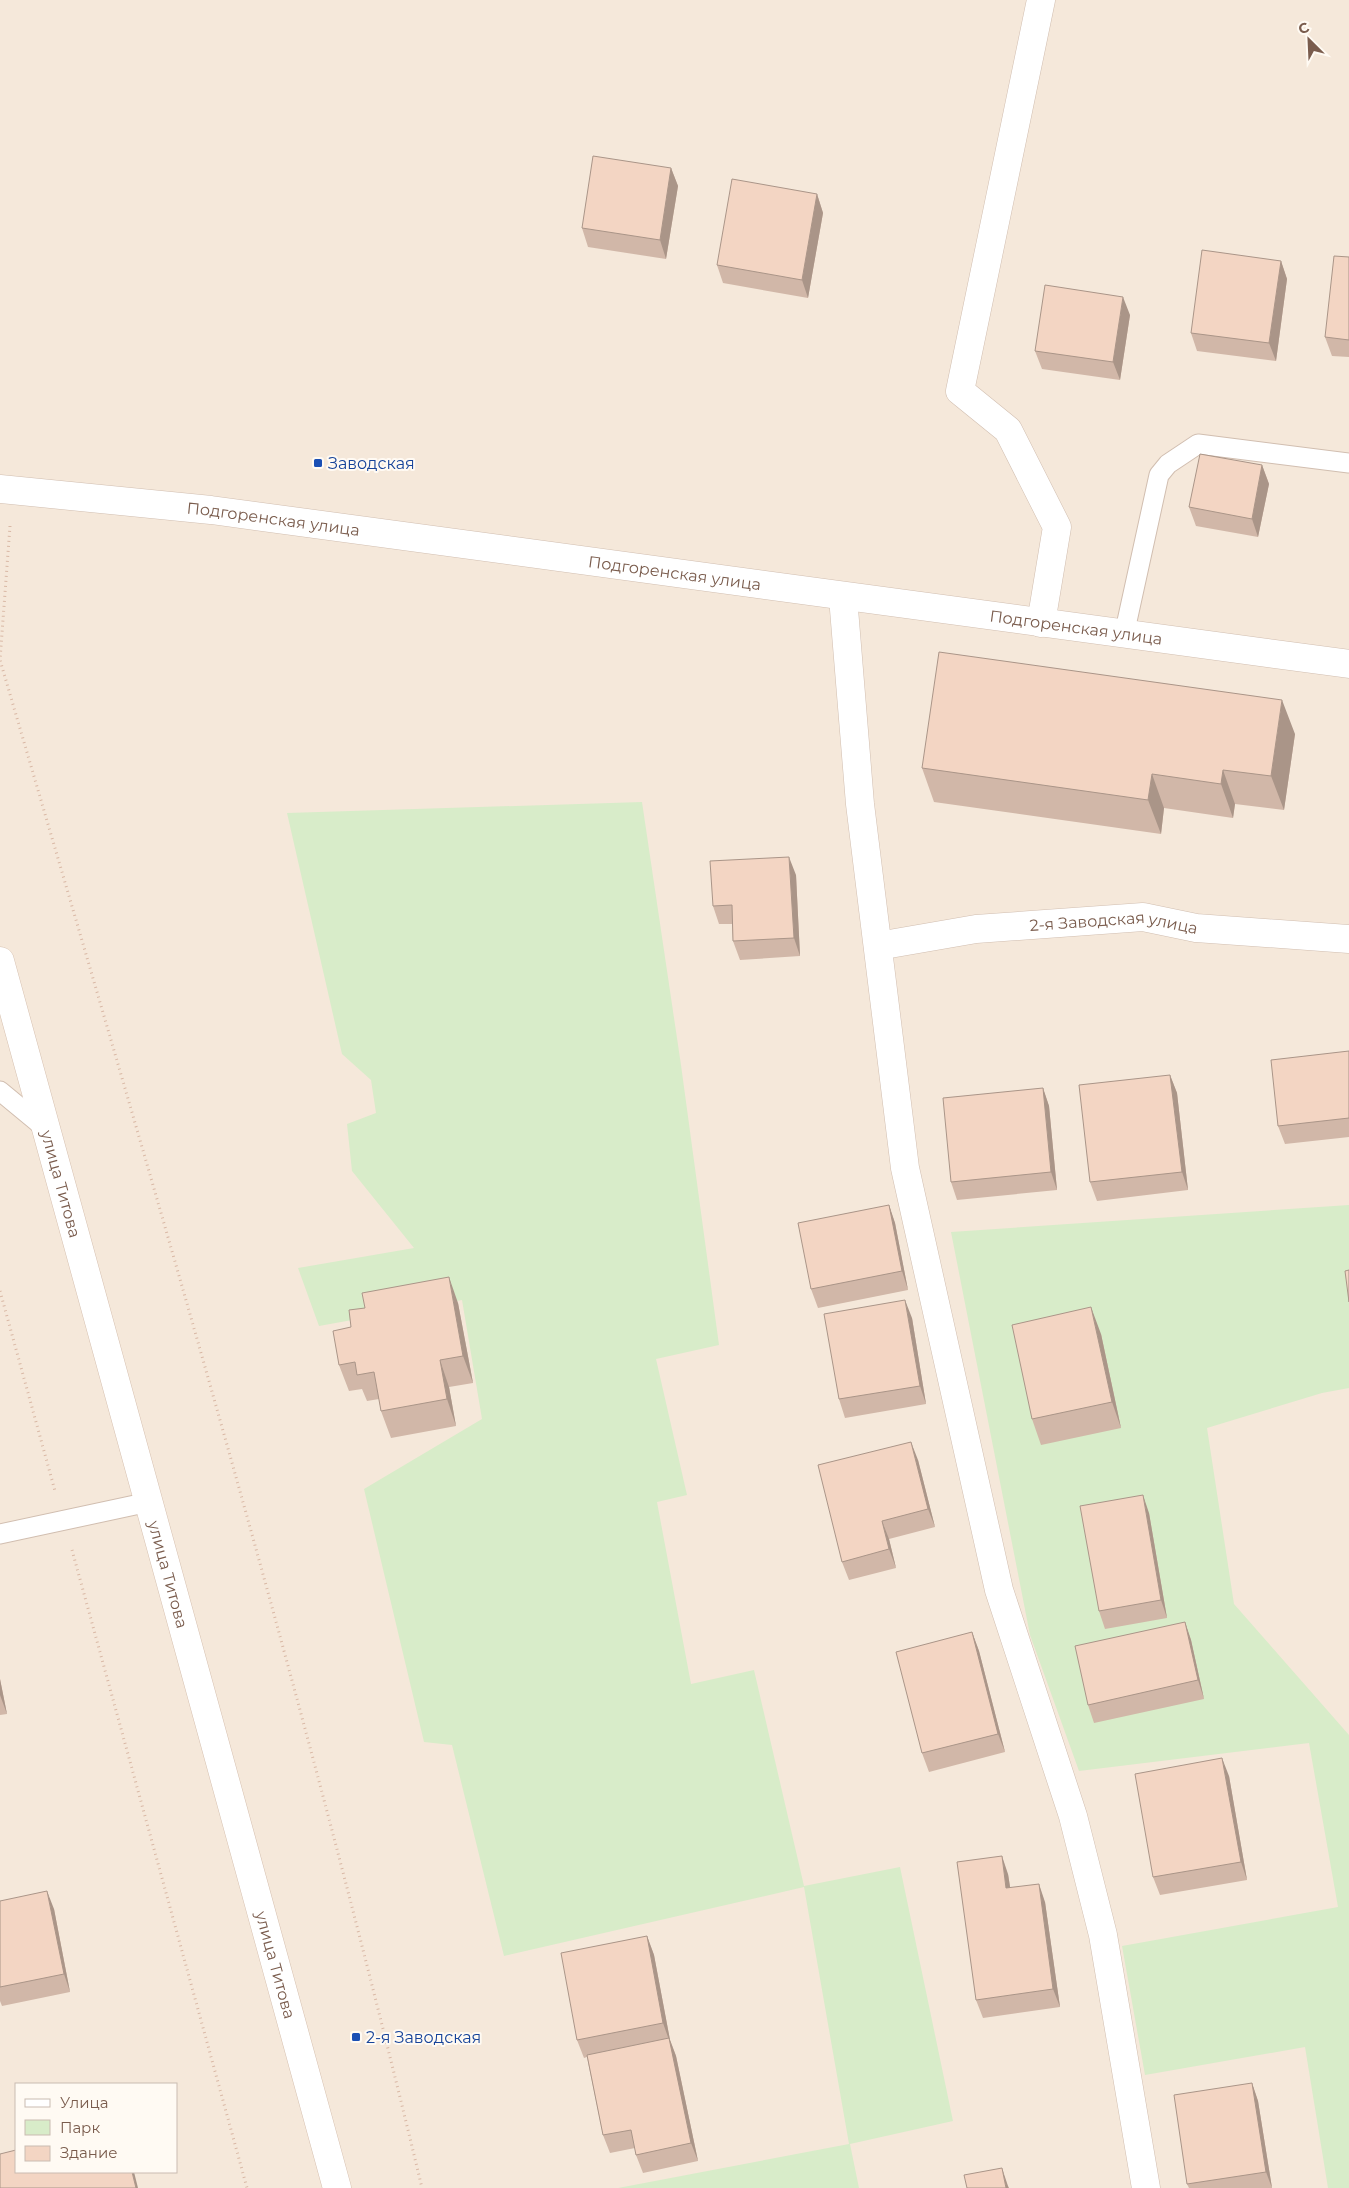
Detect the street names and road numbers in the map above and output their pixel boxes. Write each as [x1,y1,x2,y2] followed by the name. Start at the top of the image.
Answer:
[186,498,361,540] street label: Подгоренская улица
[587,552,762,594] street label: Подгоренская улица
[988,606,1164,648] street label: Подгоренская улица
[1029,907,1200,938] street label: 2-я Заводская улица
[37,1127,85,1240] street label: улица Титова
[144,1517,192,1630] street label: улица Титова
[252,1908,300,2021] street label: улица Титова

